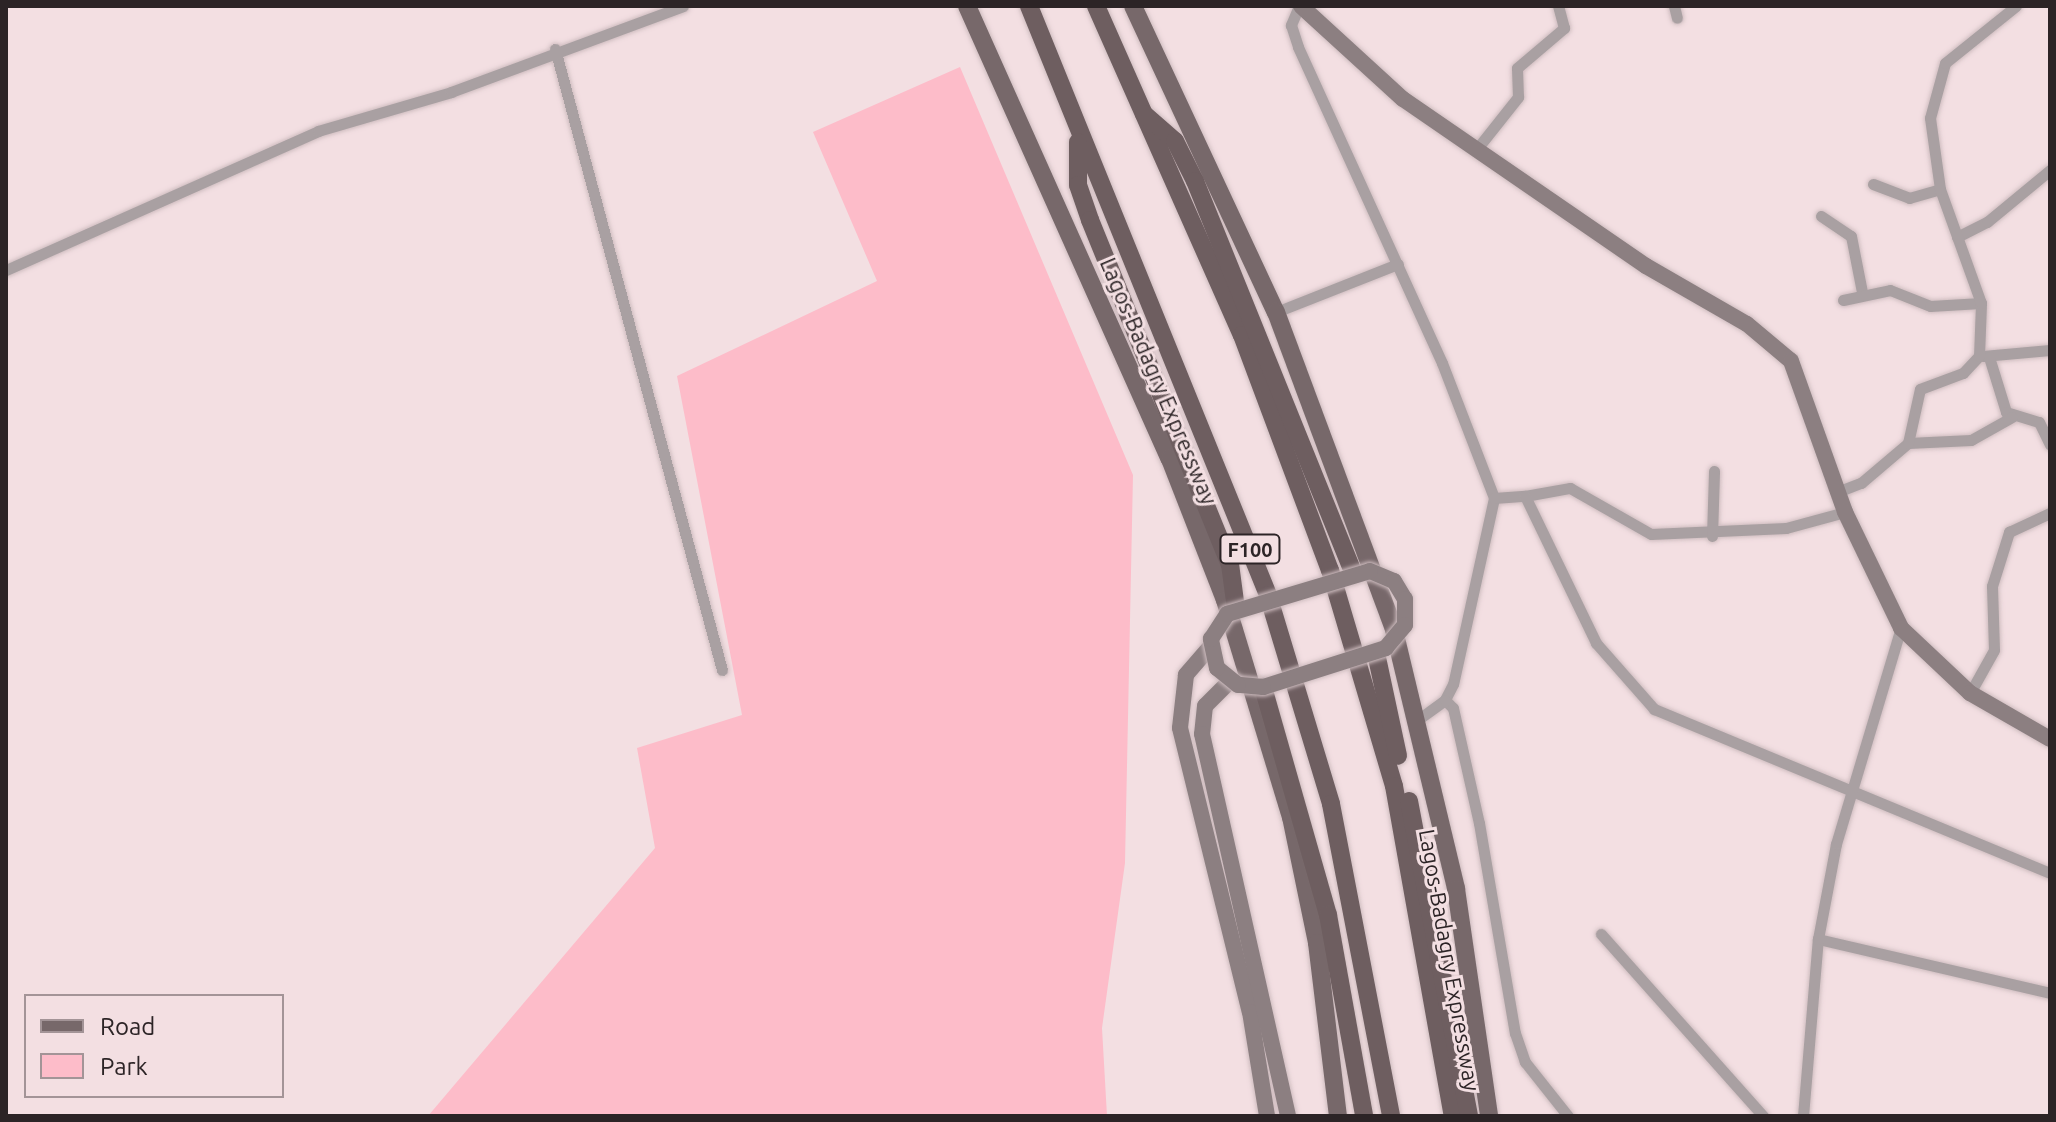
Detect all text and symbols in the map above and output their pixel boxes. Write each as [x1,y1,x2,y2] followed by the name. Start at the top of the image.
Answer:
[1095,254,1223,508] street label: Lagos-Badagry Expressway
[1218,533,1282,565] road number: F100
[1414,827,1486,1093] street label: Lagos-Badagry Expressway
[24,994,284,1098] legend
[100,1013,155,1040] text: Road
[100,1053,148,1080] text: Park

